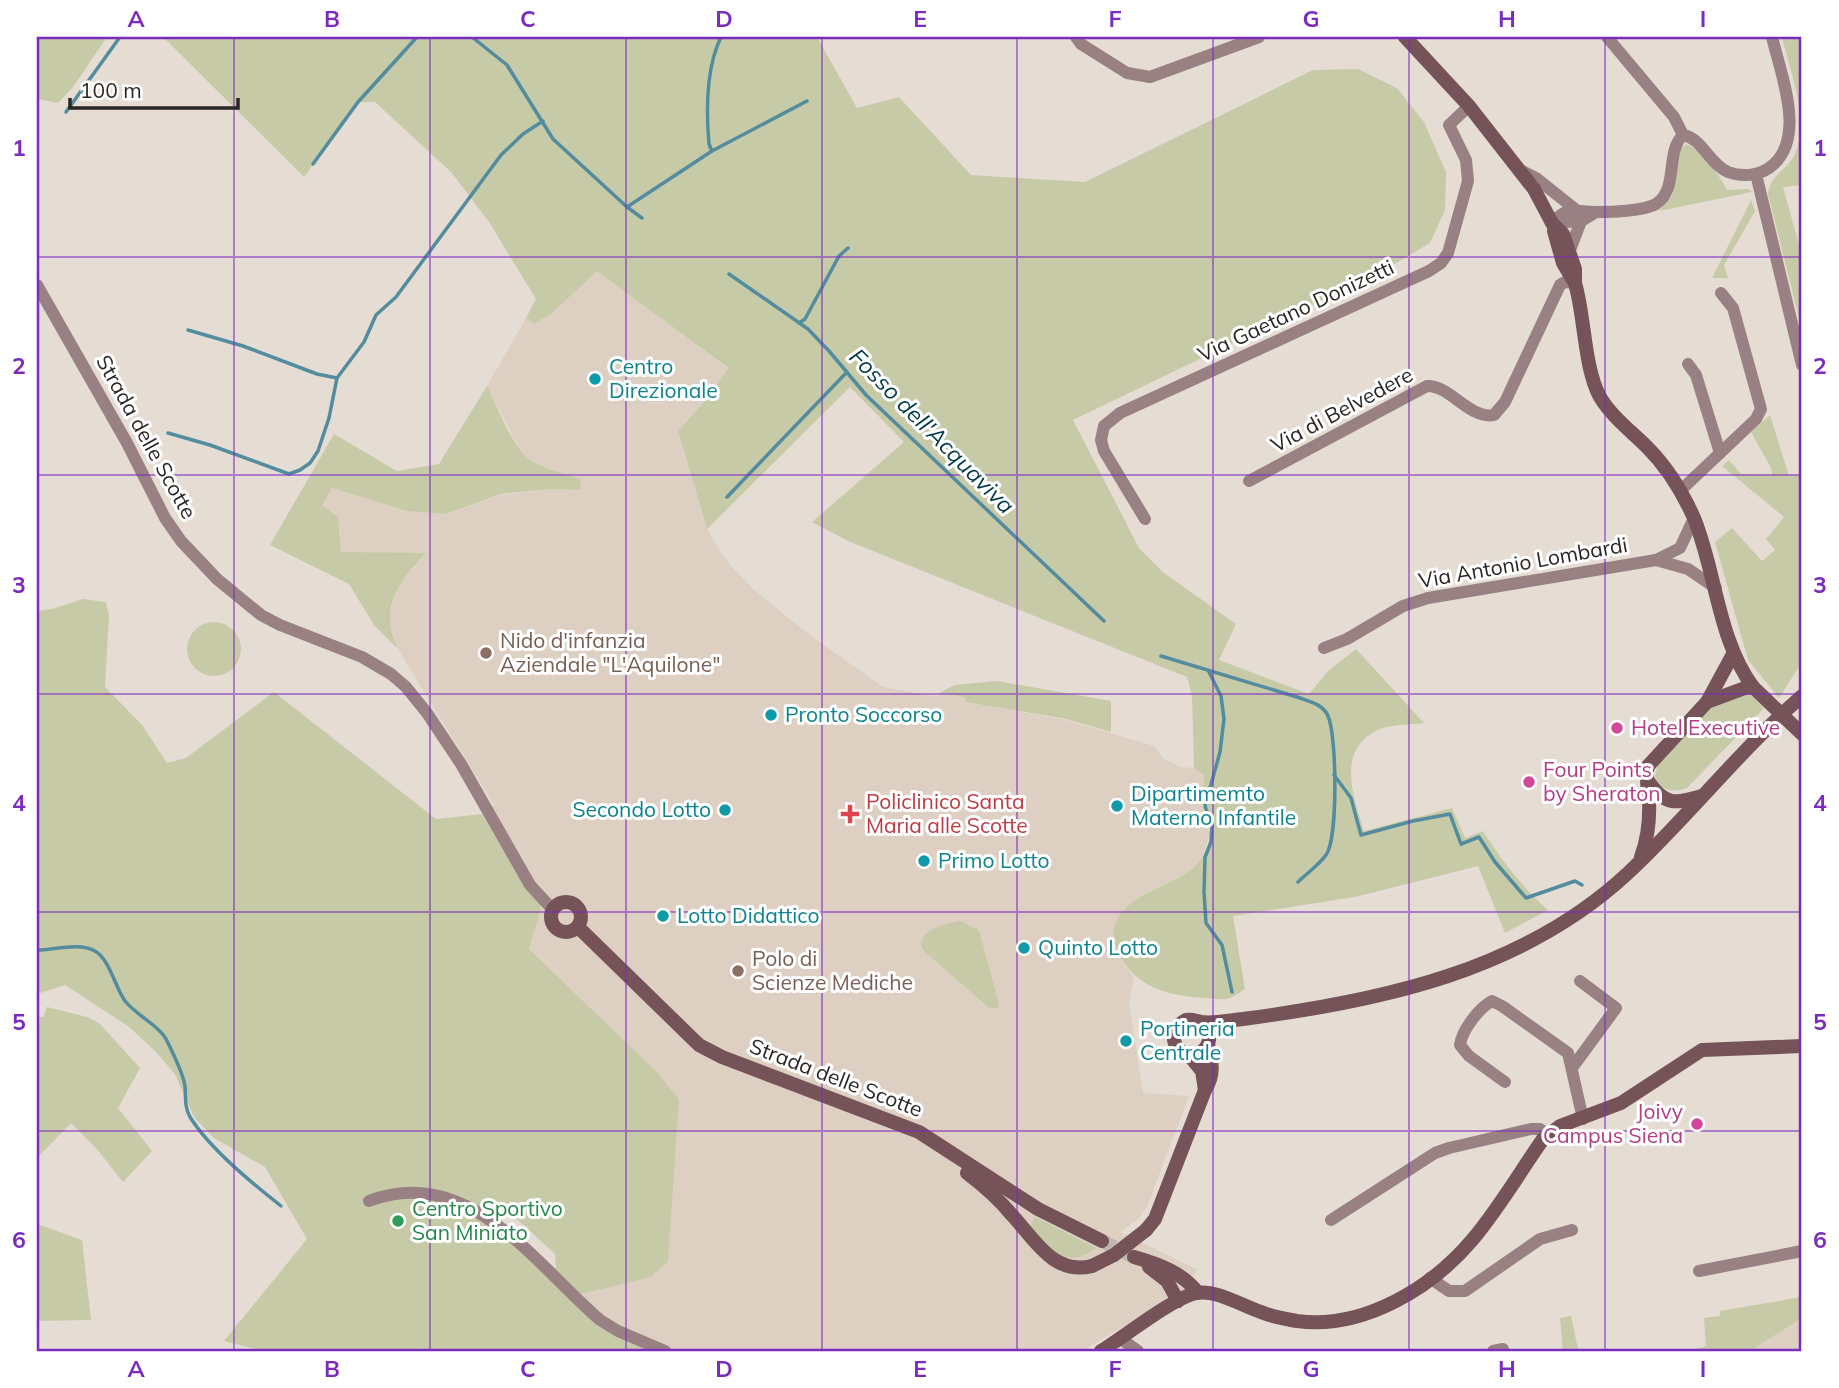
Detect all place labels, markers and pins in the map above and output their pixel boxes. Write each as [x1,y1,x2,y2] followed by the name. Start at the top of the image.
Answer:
[609,353,718,403] place label: Centro Direzionale
[587,371,603,387] marker: Centro Direzionale
[500,627,720,677] place label: Nido d'infanzia Aziendale "L'Aquilone"
[478,645,494,661] marker: Nido d'infanzia Aziendale "L'Aquilone"
[785,701,942,727] place label: Pronto Soccorso
[763,707,779,723] marker: Pronto Soccorso
[1631,714,1780,740] place label: Hotel Executive
[1609,720,1625,736] marker: Hotel Executive
[1543,756,1661,806] place label: Four Points by Sheraton
[1521,774,1537,790] marker: Four Points by Sheraton
[1131,780,1296,830] place label: Dipartimemto Materno Infantile
[866,788,1028,838] place label: Policlinico Santa Maria alle Scotte
[572,796,711,822] place label: Secondo Lotto
[1109,798,1125,814] marker: Dipartimemto Materno Infantile
[717,802,733,818] marker: Secondo Lotto
[840,804,860,824] marker: Policlinico Santa Maria alle Scotte
[938,847,1050,873] place label: Primo Lotto
[916,853,932,869] marker: Primo Lotto
[677,902,820,928] place label: Lotto Didattico
[655,908,671,924] marker: Lotto Didattico
[1038,934,1158,960] place label: Quinto Lotto
[1016,940,1032,956] marker: Quinto Lotto
[752,945,913,995] place label: Polo di Scienze Mediche
[730,963,746,979] marker: Polo di Scienze Mediche
[1140,1015,1235,1065] place label: Portineria Centrale
[1118,1033,1134,1049] marker: Portineria Centrale
[1543,1098,1683,1148] place label: Joivy Campus Siena
[1689,1116,1705,1132] marker: Joivy Campus Siena
[412,1195,563,1245] place label: Centro Sportivo San Miniato
[390,1213,406,1229] marker: Centro Sportivo San Miniato

